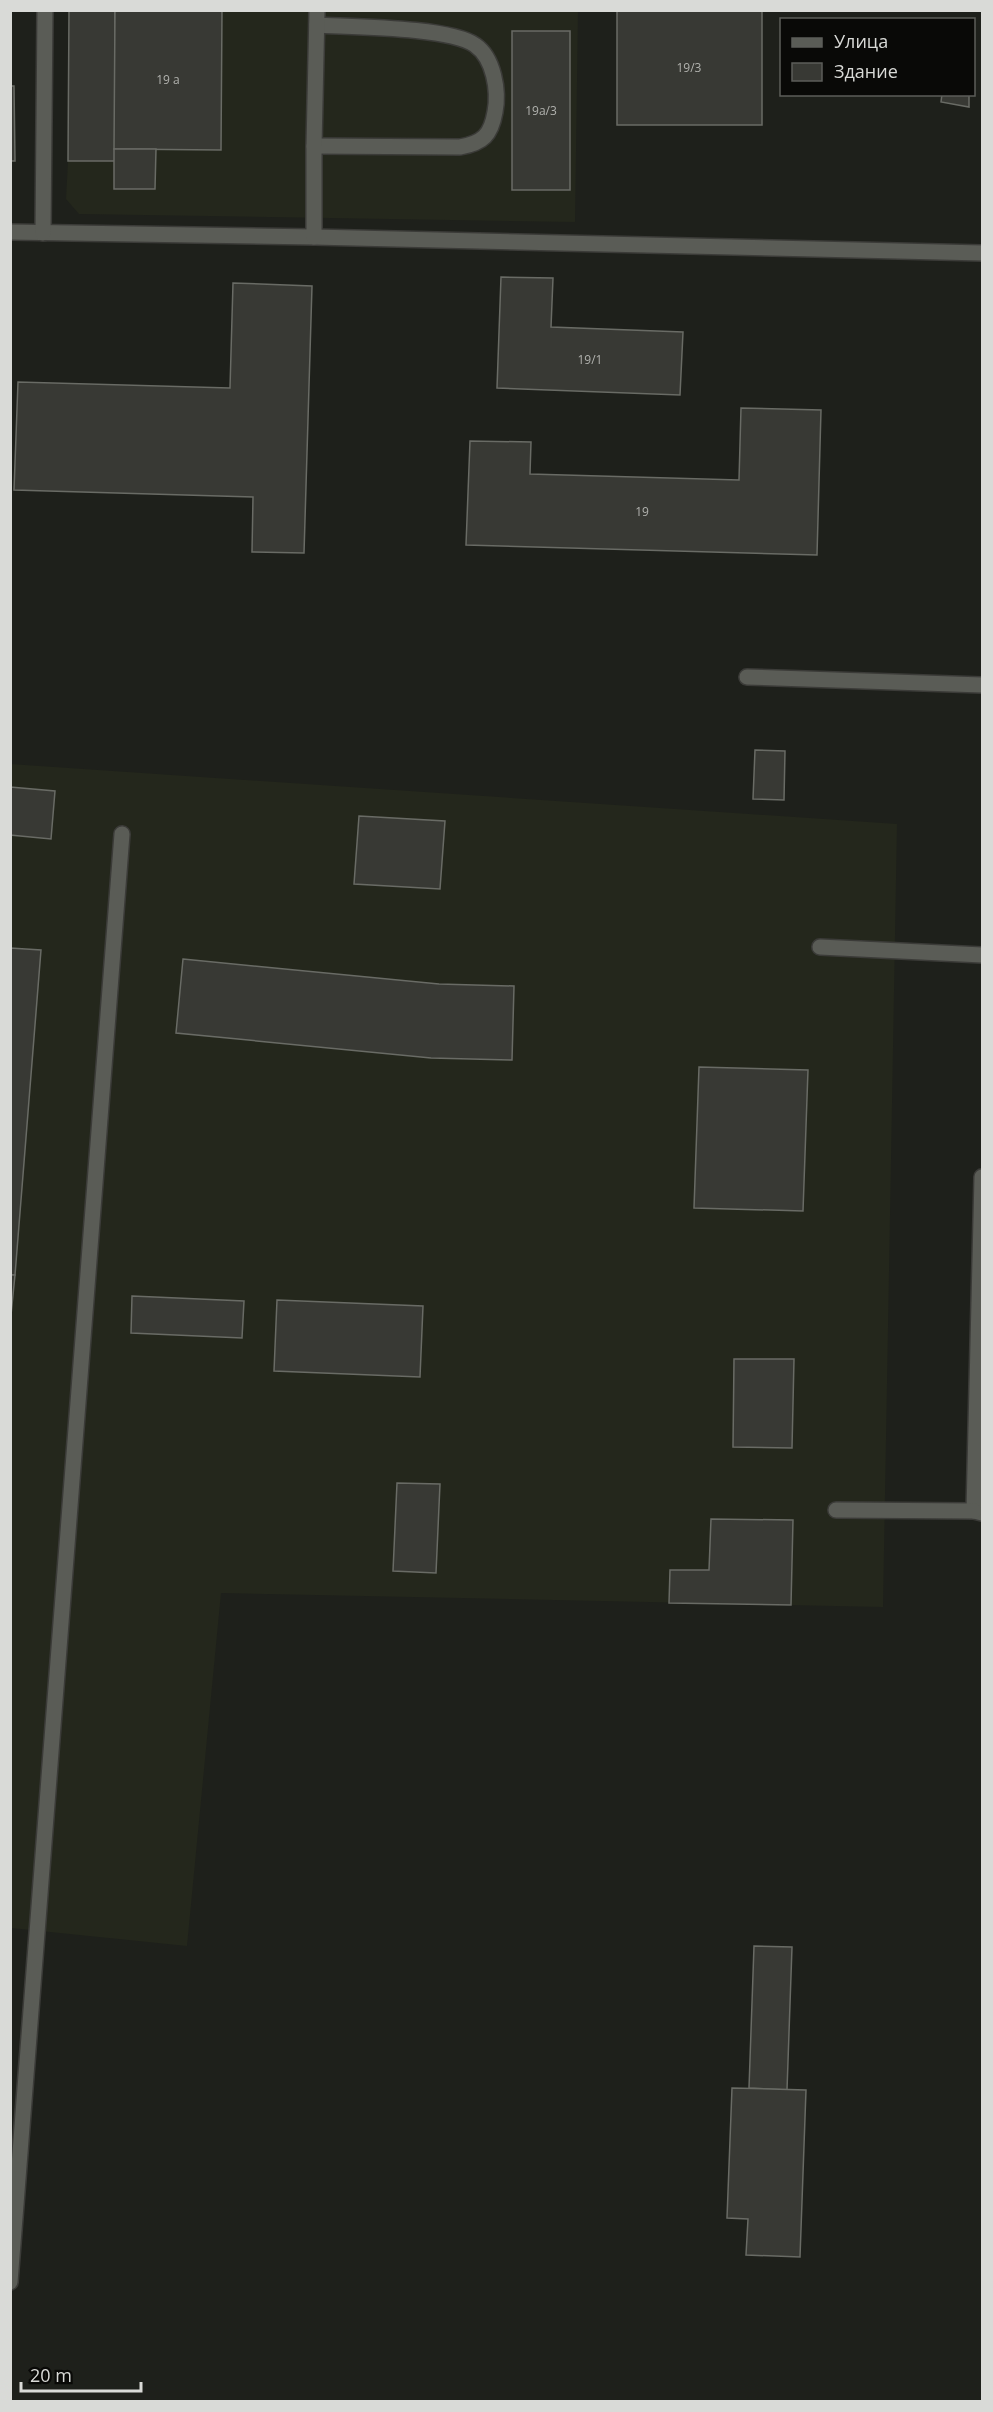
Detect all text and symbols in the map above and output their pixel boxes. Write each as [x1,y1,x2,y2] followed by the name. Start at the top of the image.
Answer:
[780,18,975,96] legend
[834,29,888,53] text: Улица
[677,59,702,76] house number: 19/3
[834,59,898,83] text: Здание
[156,71,180,88] house number: 19 а
[525,102,557,119] house number: 19а/3
[578,351,602,368] house number: 19/1
[635,503,649,520] house number: 19
[21,2355,141,2393] scale bar
[30,2363,72,2387] text: 20 m

